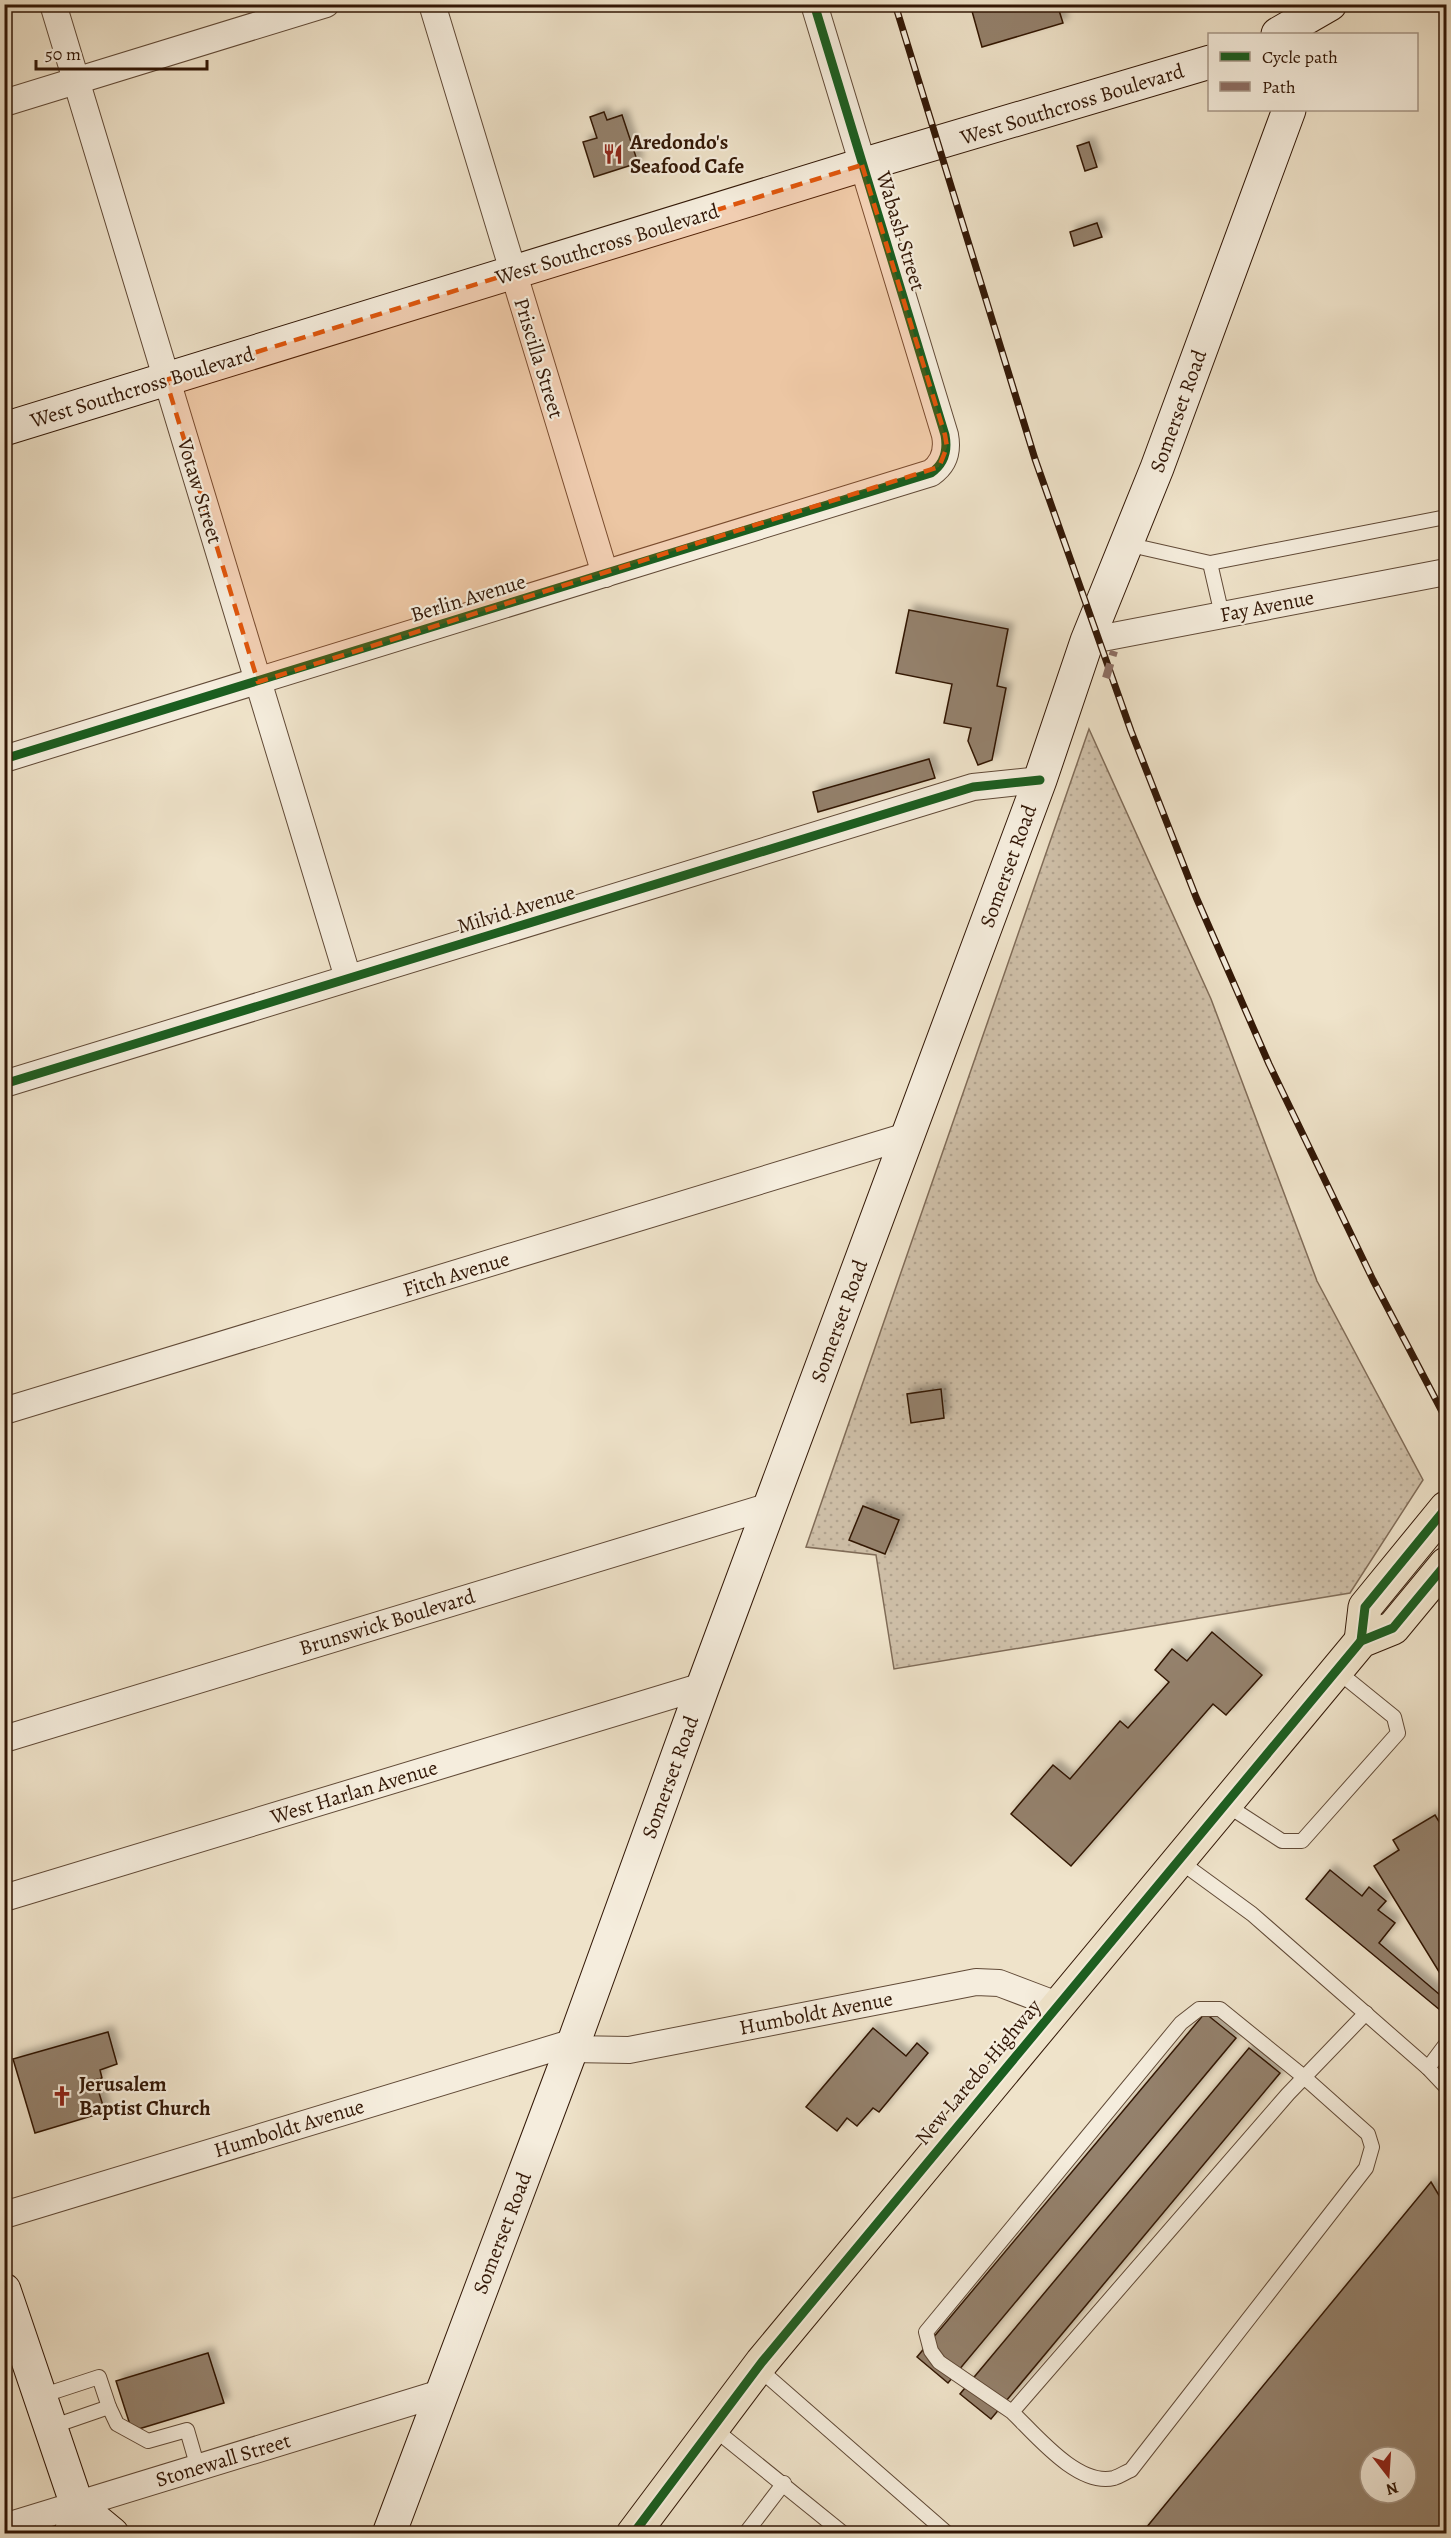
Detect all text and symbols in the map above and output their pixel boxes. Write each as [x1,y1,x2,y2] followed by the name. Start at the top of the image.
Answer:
[36,33,207,71] scale bar
[1208,33,1418,111] legend
[45,42,81,66] text: 50 m
[1262,45,1338,69] text: Cycle path
[956,56,1188,152] street label: West Southcross Boulevard
[1262,75,1296,99] text: Path
[629,128,744,180] place label: Aredondo's Seafood Cafe
[601,142,625,166] restaurant icon: Aredondo's Seafood Cafe
[869,167,932,294] street label: Wabash Street
[491,196,723,292] street label: West Southcross Boulevard
[507,294,571,422] street label: Priscilla Street
[26,339,258,435] street label: West Southcross Boulevard
[1143,345,1213,476] street label: Somerset Road
[170,434,229,547] street label: Votaw Street
[407,567,529,629] street label: Berlin Avenue
[1218,583,1316,629] street label: Fay Avenue
[973,800,1043,931] street label: Somerset Road
[454,878,578,940] street label: Milvid Avenue
[399,1245,513,1303] street label: Fitch Avenue
[804,1255,874,1386] street label: Somerset Road
[296,1582,479,1662] street label: Brunswick Boulevard
[635,1711,705,1842] street label: Somerset Road
[266,1753,441,1831] street label: West Harlan Avenue
[737,1984,895,2042] street label: Humboldt Avenue
[909,1993,1048,2151] street label: New Laredo Highway
[79,2070,211,2122] place label: Jerusalem Baptist Church
[50,2084,74,2108] church icon: Jerusalem Baptist Church
[210,2092,368,2164] street label: Humboldt Avenue
[466,2167,538,2298] street label: Somerset Road
[152,2426,294,2494] street label: Stonewall Street
[1358,2445,1418,2505] north arrow
[1383,2476,1401,2501] text: N

